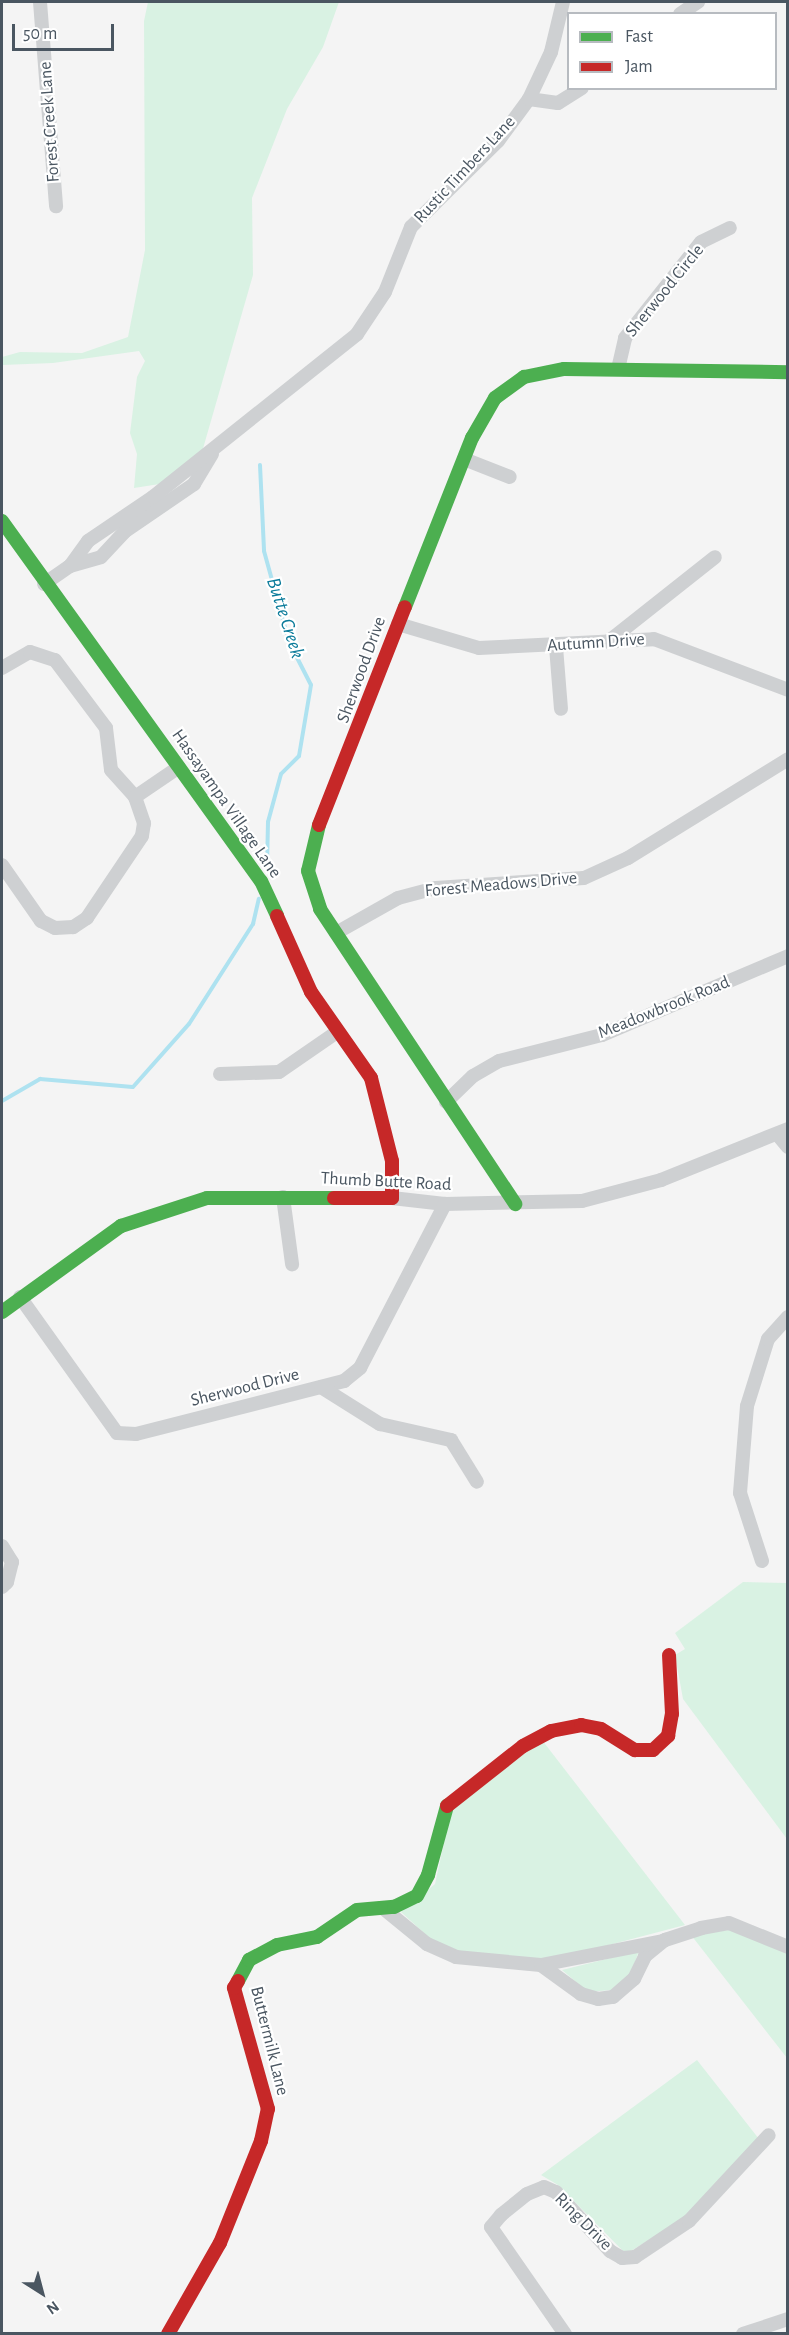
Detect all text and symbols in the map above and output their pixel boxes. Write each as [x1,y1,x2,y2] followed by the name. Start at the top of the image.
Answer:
[15,12,117,50] scale bar
[567,12,777,90] legend
[23,25,57,43] text: 50 m
[625,28,653,46] text: Fast
[625,58,653,76] text: Jam
[35,61,65,183] street label: Forest Creek Lane
[410,112,520,228] street label: Rustic Timbers Lane
[621,240,709,342] street label: Sherwood Circle
[261,575,309,661] water label: Butte Creek
[333,614,391,726] street label: Sherwood Drive
[546,629,646,657] street label: Autumn Drive
[166,725,286,883] street label: Hassayampa Village Lane
[424,868,578,902] street label: Forest Meadows Drive
[595,972,733,1044] street label: Meadowbrook Road
[320,1168,452,1196] street label: Thumb Butte Road
[188,1364,302,1412] street label: Sherwood Drive
[245,1984,293,2098] street label: Buttermilk Lane
[550,2189,616,2255] street label: Ring Drive
[12,2263,72,2323] north arrow
[43,2298,62,2317] text: N

